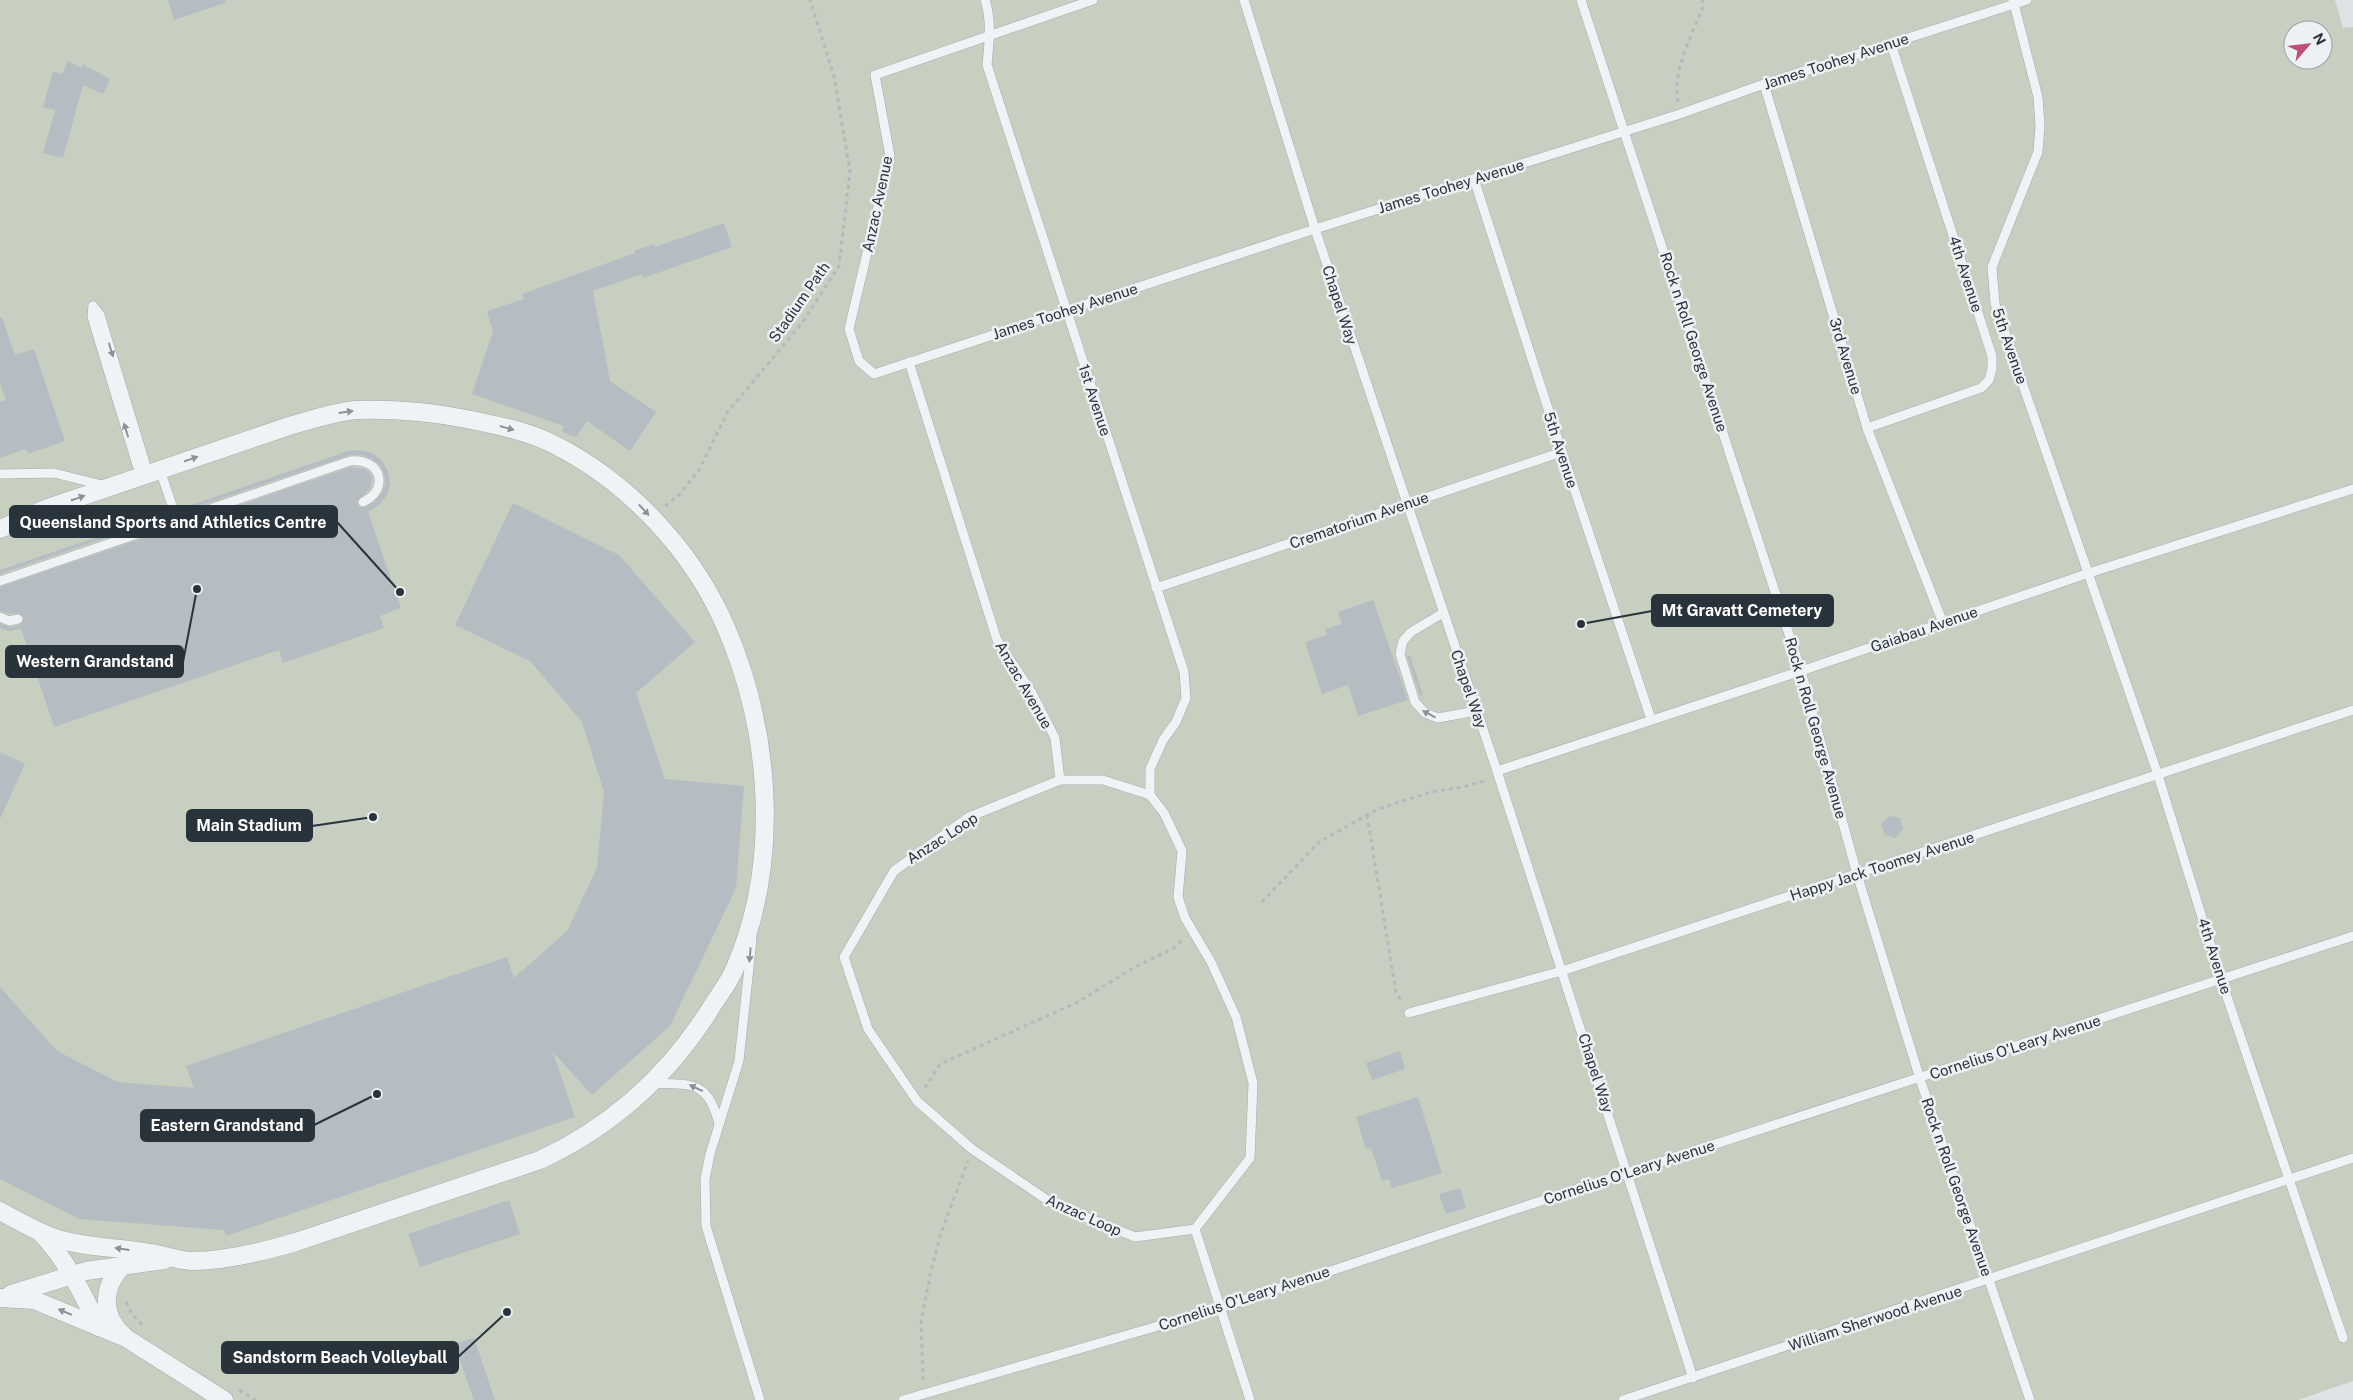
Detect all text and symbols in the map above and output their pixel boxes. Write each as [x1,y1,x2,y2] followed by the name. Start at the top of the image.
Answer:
[2283,20,2333,70] north arrow
[1761,29,1911,93] street label: James Toohey Avenue
[2310,30,2329,47] text: N
[858,154,896,254] street label: Anzac Avenue
[1376,156,1526,216] street label: James Toohey Avenue
[1946,234,1986,314] street label: 4th Avenue
[1657,250,1731,434] street label: Rock n Roll George Avenue
[765,259,833,345] street label: Stadium Path
[1319,263,1361,347] street label: Chapel Way
[990,279,1140,343] street label: James Toohey Avenue
[1989,306,2031,386] street label: 5th Avenue
[1826,316,1866,396] street label: 3rd Avenue
[107,343,115,358] one-way arrow
[1075,362,1115,438] street label: 1st Avenue
[338,408,354,416] one-way arrow
[1541,410,1581,490] street label: 5th Avenue
[122,423,130,438] one-way arrow
[499,424,514,432] one-way arrow
[183,455,198,462] one-way arrow
[1287,488,1431,552] street label: Crematorium Avenue
[70,494,85,501] one-way arrow
[638,504,650,516] one-way arrow
[10,506,337,537] callout: Queensland Sports and Athletics Centre
[20,513,326,532] text: Queensland Sports and Athletics Centre
[1652,595,1833,626] callout: Mt Gravatt Cemetery
[1662,601,1822,620] text: Mt Gravatt Cemetery
[1868,603,1980,655] street label: Gaiabau Avenue
[1782,635,1850,821] street label: Rock n Roll George Avenue
[992,638,1056,732] street label: Anzac Avenue
[6,646,183,677] callout: Western Grandstand
[1448,647,1490,731] street label: Chapel Way
[16,652,174,671] text: Western Grandstand
[1423,709,1436,718] one-way arrow
[903,809,981,867] street label: Anzac Loop
[187,810,312,841] callout: Main Stadium
[196,816,302,835] text: Main Stadium
[1788,828,1976,904] street label: Happy Jack Toomey Avenue
[2195,916,2235,996] street label: 4th Avenue
[746,948,754,964] one-way arrow
[1927,1011,2103,1083] street label: Cornelius O'Leary Avenue
[1575,1031,1617,1115] street label: Chapel Way
[689,1084,703,1092] one-way arrow
[1918,1095,1996,1279] street label: Rock n Roll George Avenue
[141,1110,314,1141] callout: Eastern Grandstand
[151,1116,303,1135] text: Eastern Grandstand
[1541,1136,1717,1208] street label: Cornelius O'Leary Avenue
[1044,1191,1124,1239] street label: Anzac Loop
[113,1245,129,1253] one-way arrow
[1156,1262,1332,1334] street label: Cornelius O'Leary Avenue
[1786,1282,1964,1354] street label: William Sherwood Avenue
[57,1308,72,1316] one-way arrow
[222,1342,458,1373] callout: Sandstorm Beach Volleyball
[232,1348,448,1367] text: Sandstorm Beach Volleyball

